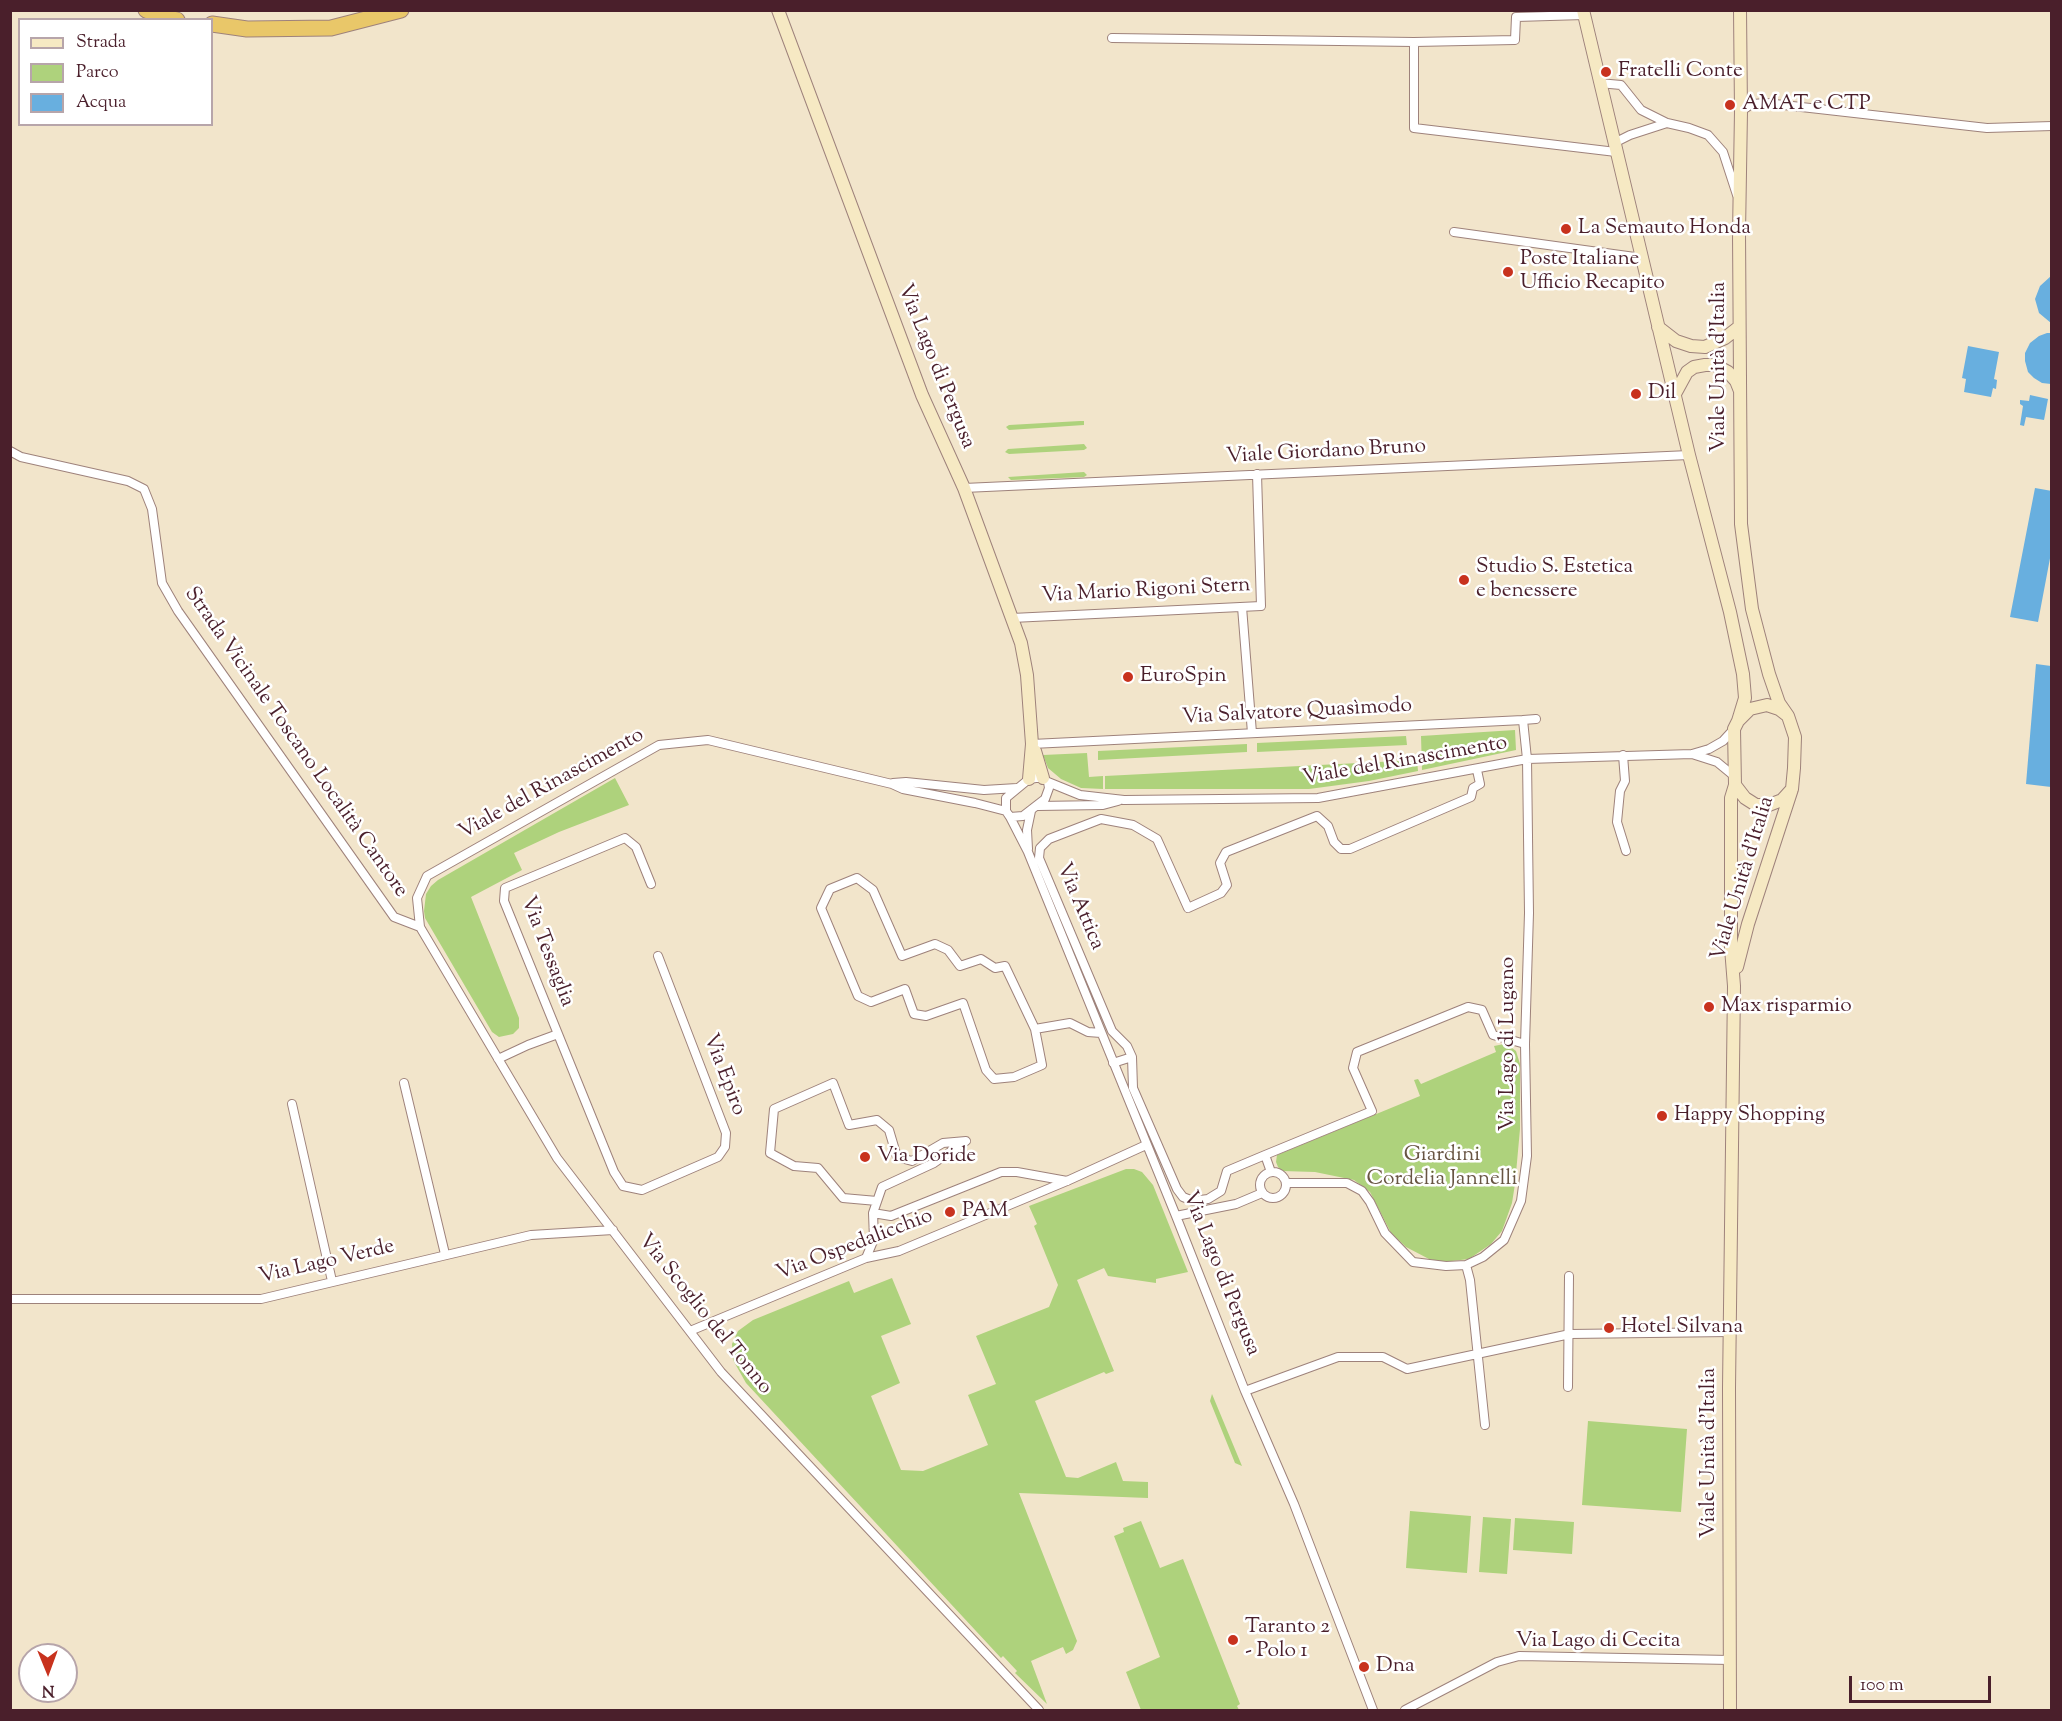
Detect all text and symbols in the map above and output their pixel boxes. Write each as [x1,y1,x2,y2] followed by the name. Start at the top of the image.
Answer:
[18,18,213,126] legend
[76,30,126,56] text: Strada
[1618,59,1743,85] place label: Fratelli Conte
[76,60,119,86] text: Parco
[1599,65,1613,79] marker: Fratelli Conte
[76,90,126,116] text: Acqua
[1742,92,1871,118] place label: AMAT e CTP
[1723,98,1737,112] marker: AMAT e CTP
[1578,216,1751,242] place label: La Semauto Honda
[1559,222,1573,236] marker: La Semauto Honda
[1520,247,1665,297] place label: Poste Italiane Ufficio Recapito
[1501,265,1515,279] marker: Poste Italiane Ufficio Recapito
[891,281,979,453] street label: Via Lago di Pergusa
[1707,282,1733,452] street label: Viale Unità d'Italia
[1648,381,1676,407] place label: Dil
[1629,387,1643,401] marker: Dil
[1225,435,1427,471] street label: Viale Giordano Bruno
[1476,555,1633,605] place label: Studio S. Estetica e benessere
[1457,573,1471,587] marker: Studio S. Estetica e benessere
[1041,574,1251,610] street label: Via Mario Rigoni Stern
[178,583,412,903] street label: Strada Vicinale Toscano Località Cantore
[1140,664,1227,690] place label: EuroSpin
[1121,670,1135,684] marker: EuroSpin
[1181,694,1413,732] street label: Via Salvatore Quasìmodo
[455,724,649,846] street label: Viale del Rinascimento
[1301,732,1509,792] street label: Viale del Rinascimento
[1707,794,1781,964] street label: Viale Unità d'Italia
[1049,860,1109,954] street label: Via Attica
[513,893,579,1011] street label: Via Tessaglia
[1496,957,1522,1131] street label: Via Lago di Lugano
[1721,994,1852,1020] place label: Max risparmio
[1702,1000,1716,1014] marker: Max risparmio
[696,1031,750,1119] street label: Via Epiro
[1674,1103,1825,1129] place label: Happy Shopping
[1655,1109,1669,1123] marker: Happy Shopping
[1367,1143,1517,1193] park label: Giardini Cordelia Jannelli
[877,1144,976,1170] place label: Via Doride
[858,1150,872,1164] marker: Via Doride
[1176,1188,1264,1360] street label: Via Lago di Pergusa
[962,1199,1008,1225] place label: PAM
[773,1205,937,1287] street label: Via Ospedalicchio
[943,1205,957,1219] marker: PAM
[631,1230,777,1400] street label: Via Scoglio del Tonno
[257,1235,397,1291] street label: Via Lago Verde
[1621,1315,1743,1341] place label: Hotel Silvana
[1602,1321,1616,1335] marker: Hotel Silvana
[1697,1368,1723,1538] street label: Viale Unità d'Italia
[1245,1615,1330,1665] place label: Taranto 2 - Polo 1
[1516,1629,1680,1655] street label: Via Lago di Cecita
[1226,1633,1240,1647] marker: Taranto 2 - Polo 1
[18,1643,78,1703] north arrow
[1376,1654,1415,1680] place label: Dna
[1357,1660,1371,1674] marker: Dna
[1852,1664,1994,1702] scale bar
[1860,1673,1904,1699] text: 100 m
[42,1678,55,1701] text: N

